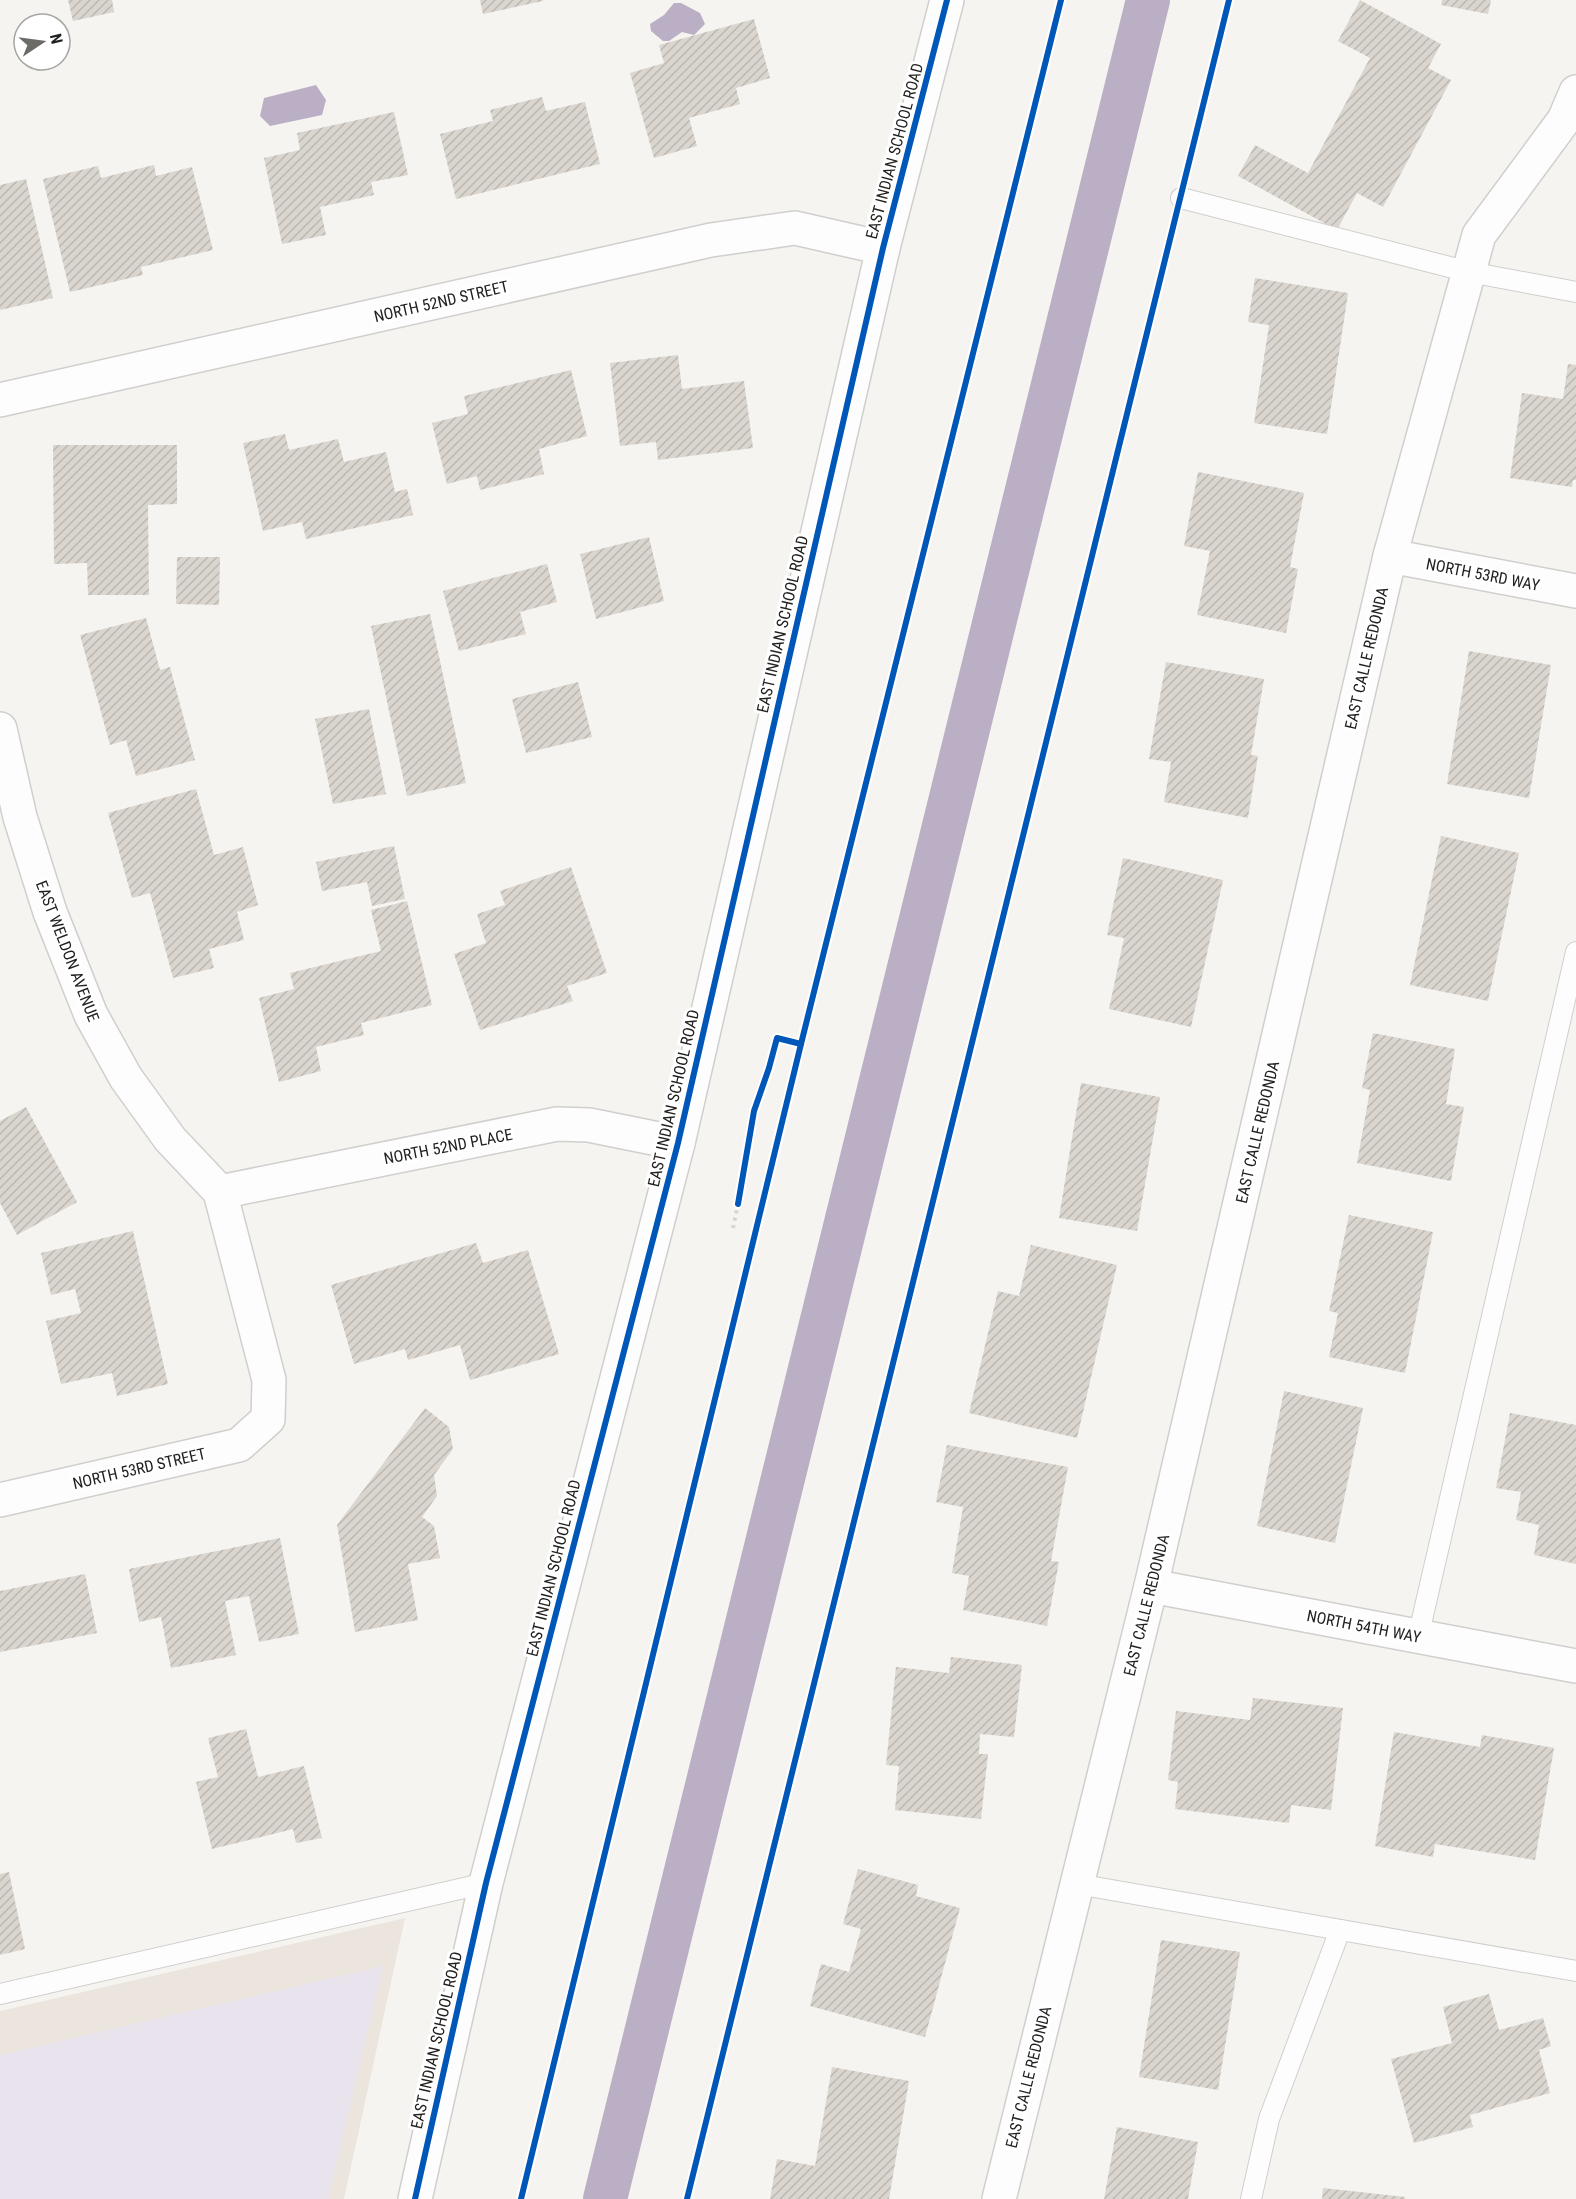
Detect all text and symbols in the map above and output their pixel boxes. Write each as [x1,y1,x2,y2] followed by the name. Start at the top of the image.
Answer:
[12,12,72,72] north arrow
[46,32,66,46] text: N
[862,61,927,241] street label: EAST INDIAN SCHOOL ROAD
[372,277,510,326] street label: NORTH 52ND STREET
[753,534,812,715] street label: EAST INDIAN SCHOOL ROAD
[1425,554,1542,595] street label: NORTH 53RD WAY
[1341,585,1392,731] street label: EAST CALLE REDONDA
[32,878,103,1024] street label: EAST WELDON AVENUE
[644,1008,703,1189] street label: EAST INDIAN SCHOOL ROAD
[1232,1059,1283,1205] street label: EAST CALLE REDONDA
[382,1125,514,1168] street label: NORTH 52ND PLACE
[71,1444,207,1493] street label: NORTH 53RD STREET
[522,1478,585,1658] street label: EAST INDIAN SCHOOL ROAD
[1120,1532,1173,1678] street label: EAST CALLE REDONDA
[1305,1606,1423,1647] street label: NORTH 54TH WAY
[407,1950,466,2131] street label: EAST INDIAN SCHOOL ROAD
[1002,2004,1055,2150] street label: EAST CALLE REDONDA

